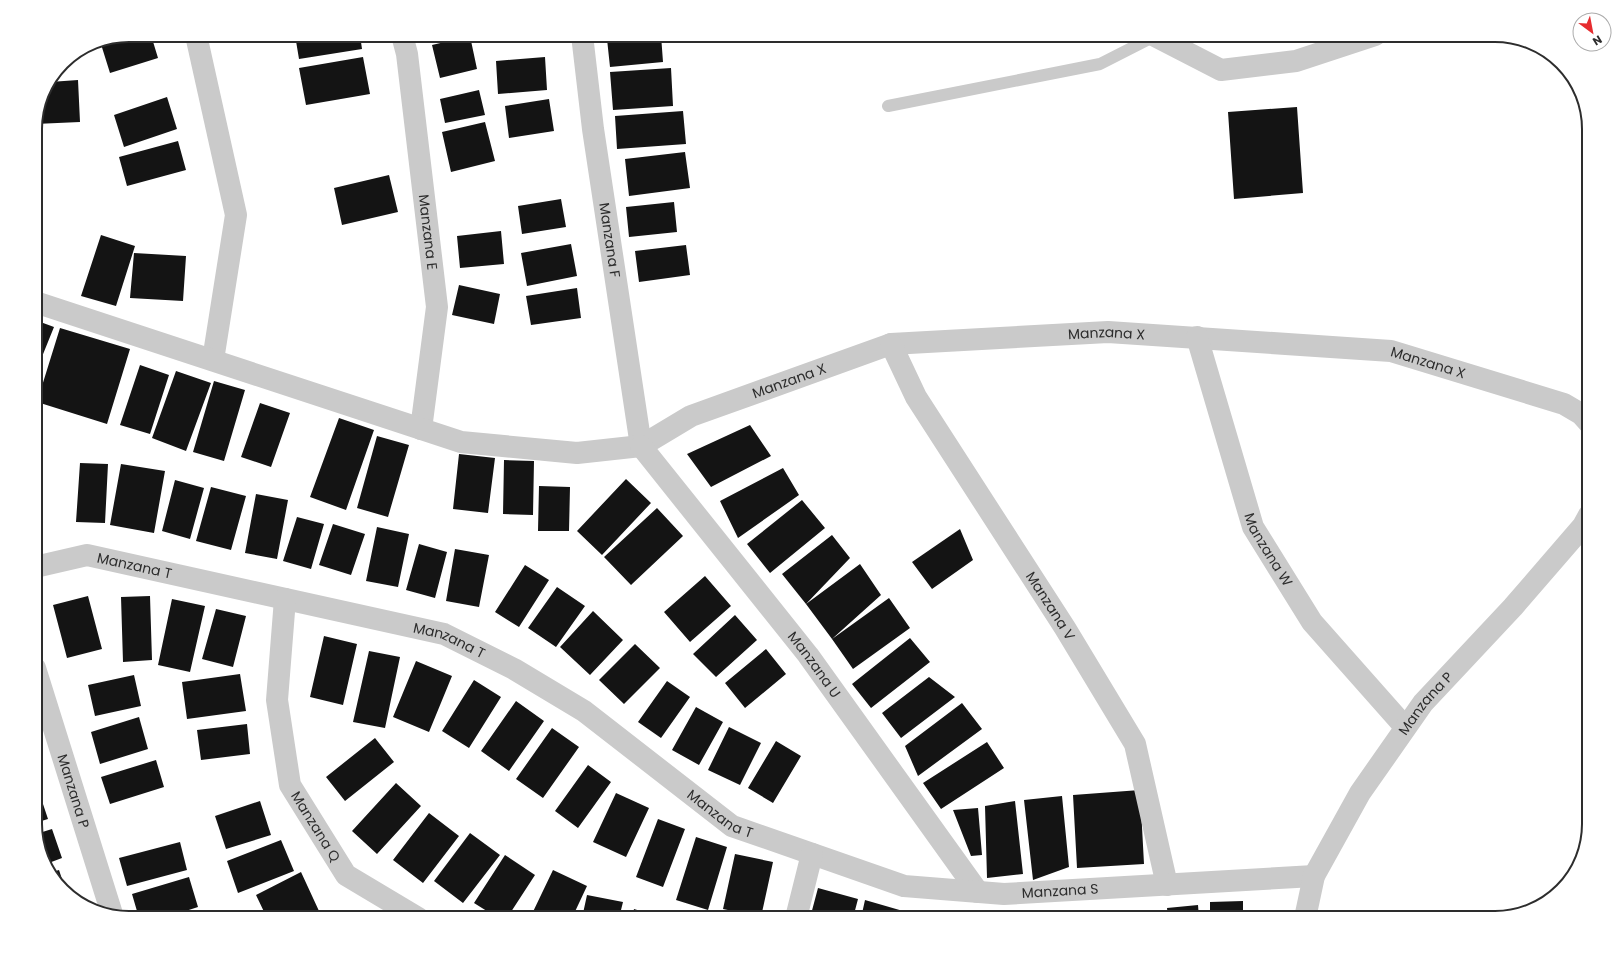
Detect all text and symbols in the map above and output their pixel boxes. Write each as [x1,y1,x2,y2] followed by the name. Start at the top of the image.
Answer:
[1572,12,1612,52] north arrow
[1590,32,1605,49] text: N
[414,193,443,271] street label: Manzana E
[594,201,625,279] street label: Manzana F
[1067,322,1146,344] street label: Manzana X
[1388,342,1468,383] street label: Manzana X
[749,358,829,403] street label: Manzana X
[1239,511,1298,590] street label: Manzana W
[95,548,174,584] street label: Manzana T
[1021,568,1080,644] street label: Manzana V
[412,618,489,663] street label: Manzana T
[783,627,846,702] street label: Manzana U
[1394,667,1457,739] street label: Manzana P
[53,752,95,831] street label: Manzana P
[683,785,756,843] street label: Manzana T
[286,787,345,865] street label: Manzana Q
[1021,879,1099,903] street label: Manzana S

